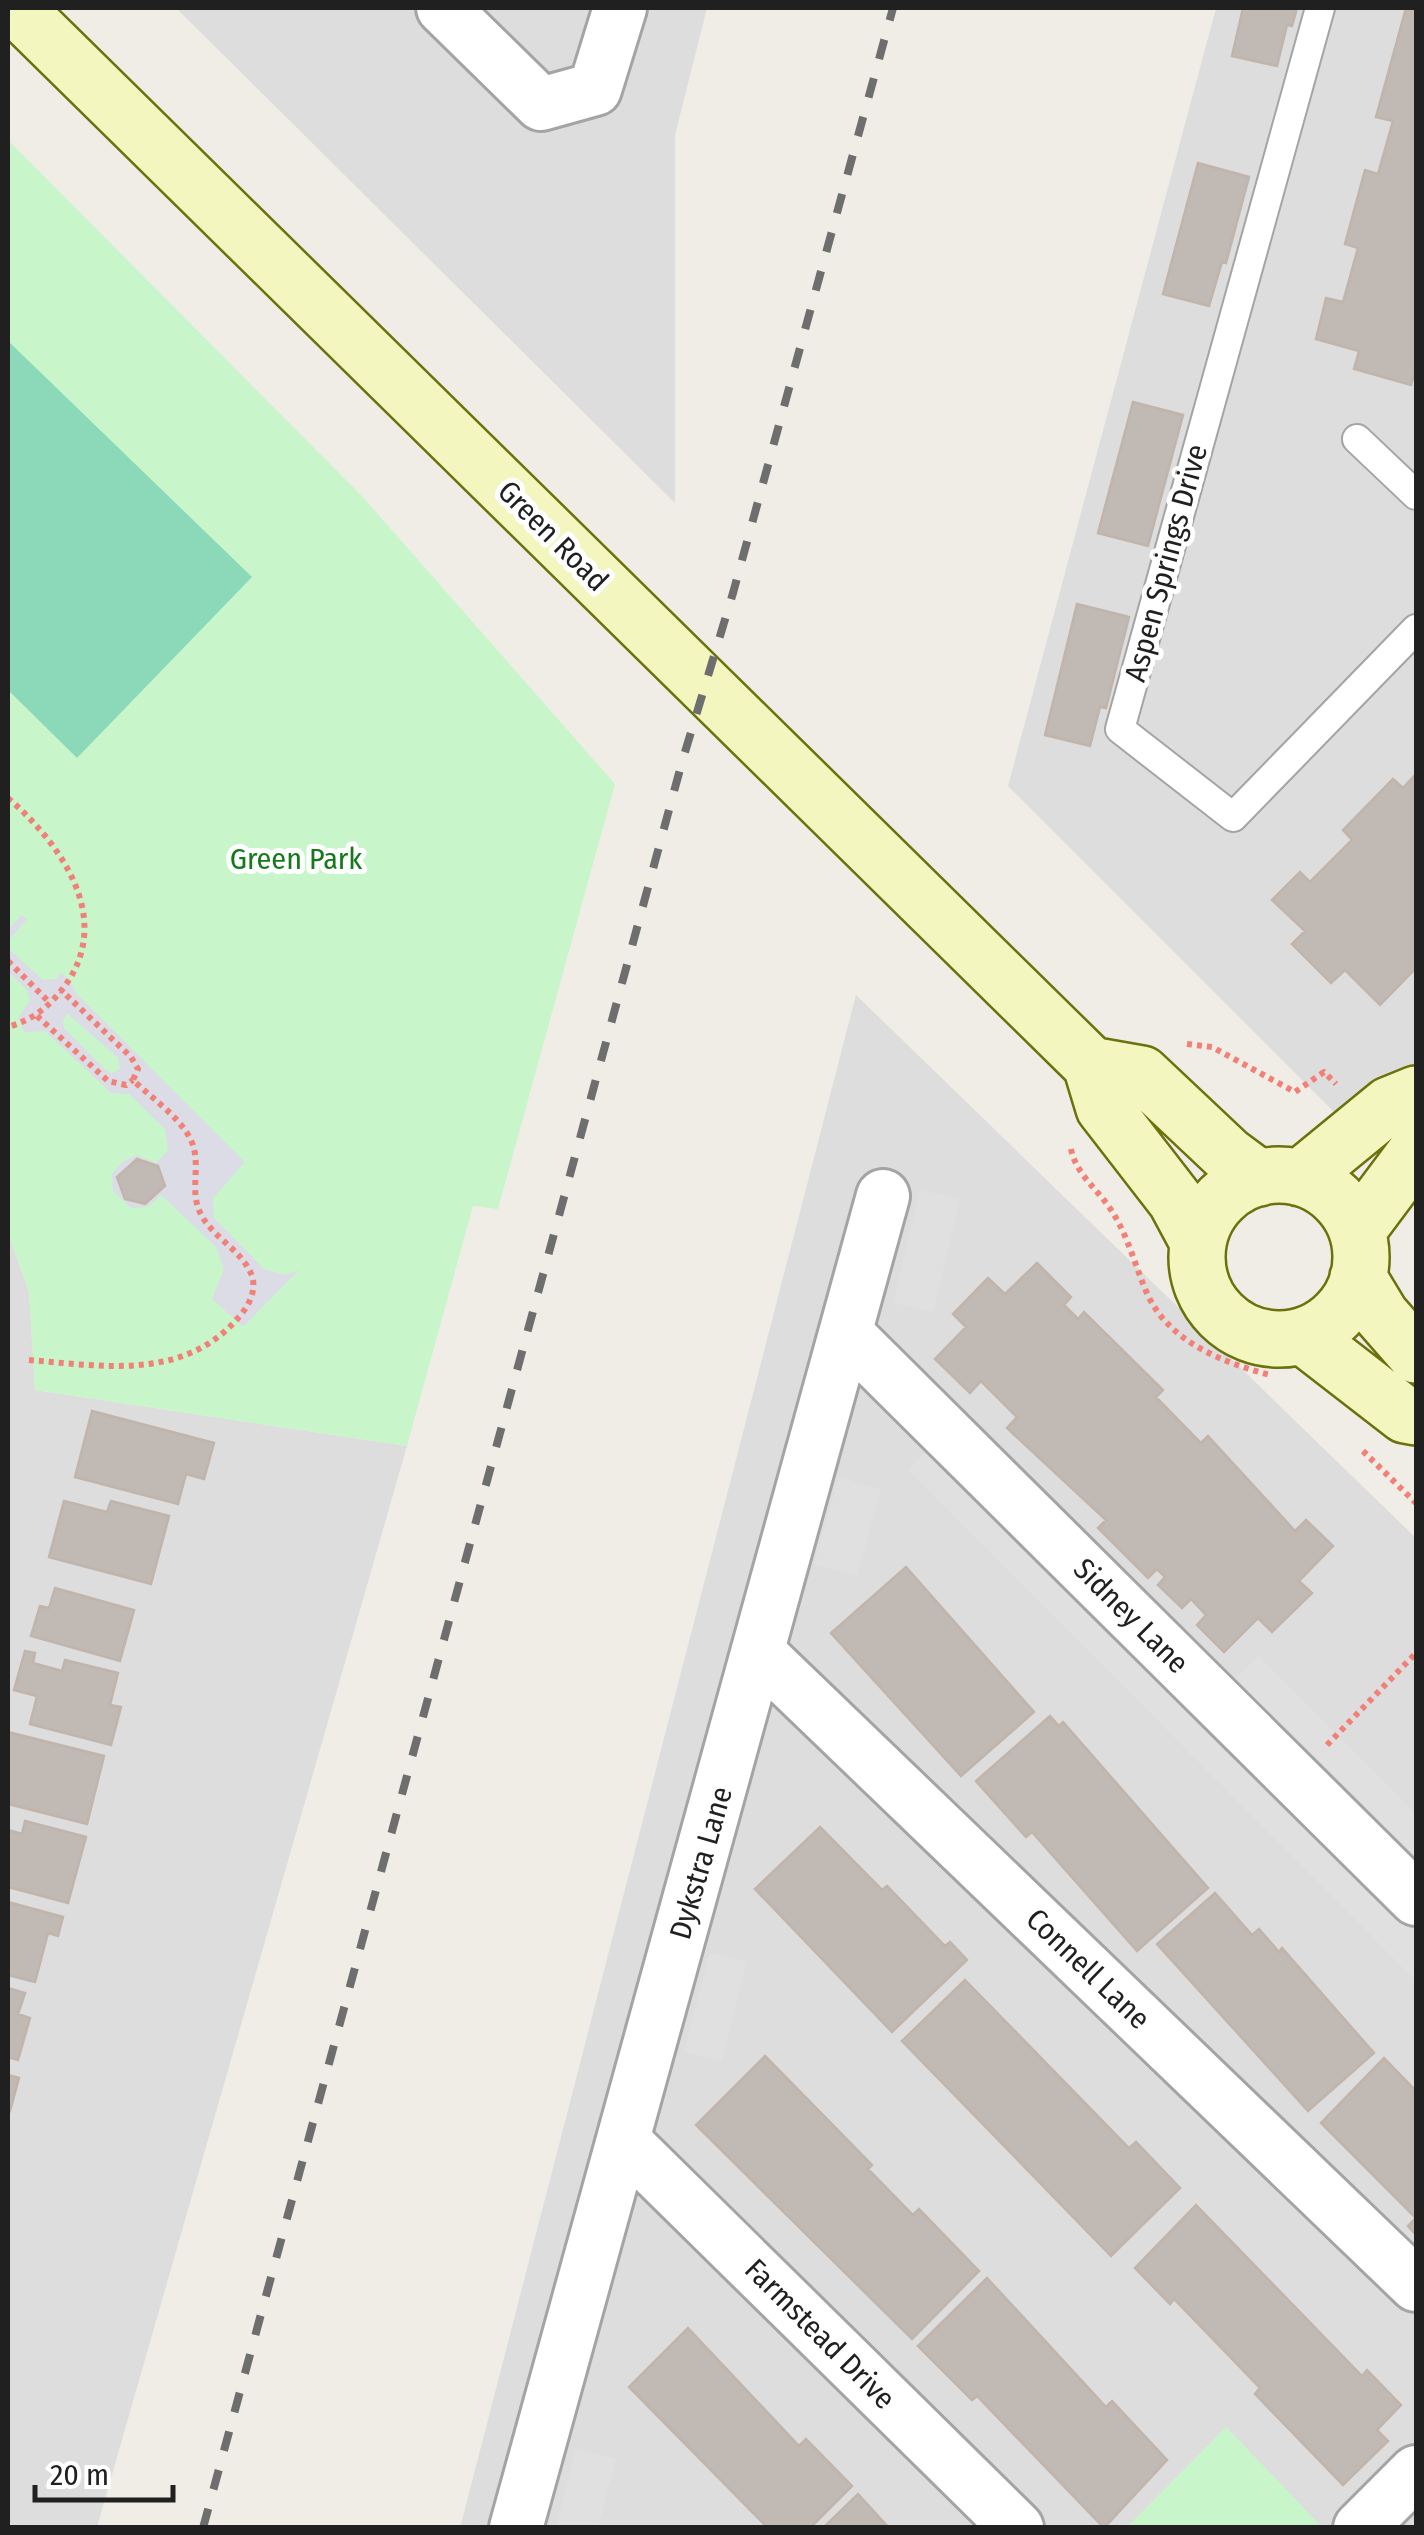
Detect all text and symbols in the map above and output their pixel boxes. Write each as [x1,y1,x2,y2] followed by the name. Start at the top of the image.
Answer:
[1117,440,1215,686] street label: Aspen Springs Drive
[490,473,616,599] street label: Green Road
[230,841,362,877] park label: Green Park
[1066,1551,1196,1681] street label: Sidney Lane
[662,1783,740,1943] street label: Dykstra Lane
[1019,1901,1157,2037] street label: Connell Lane
[737,2251,903,2417] street label: Farmstead Drive
[35,2440,172,2502] scale bar
[50,2457,109,2493] text: 20 m

